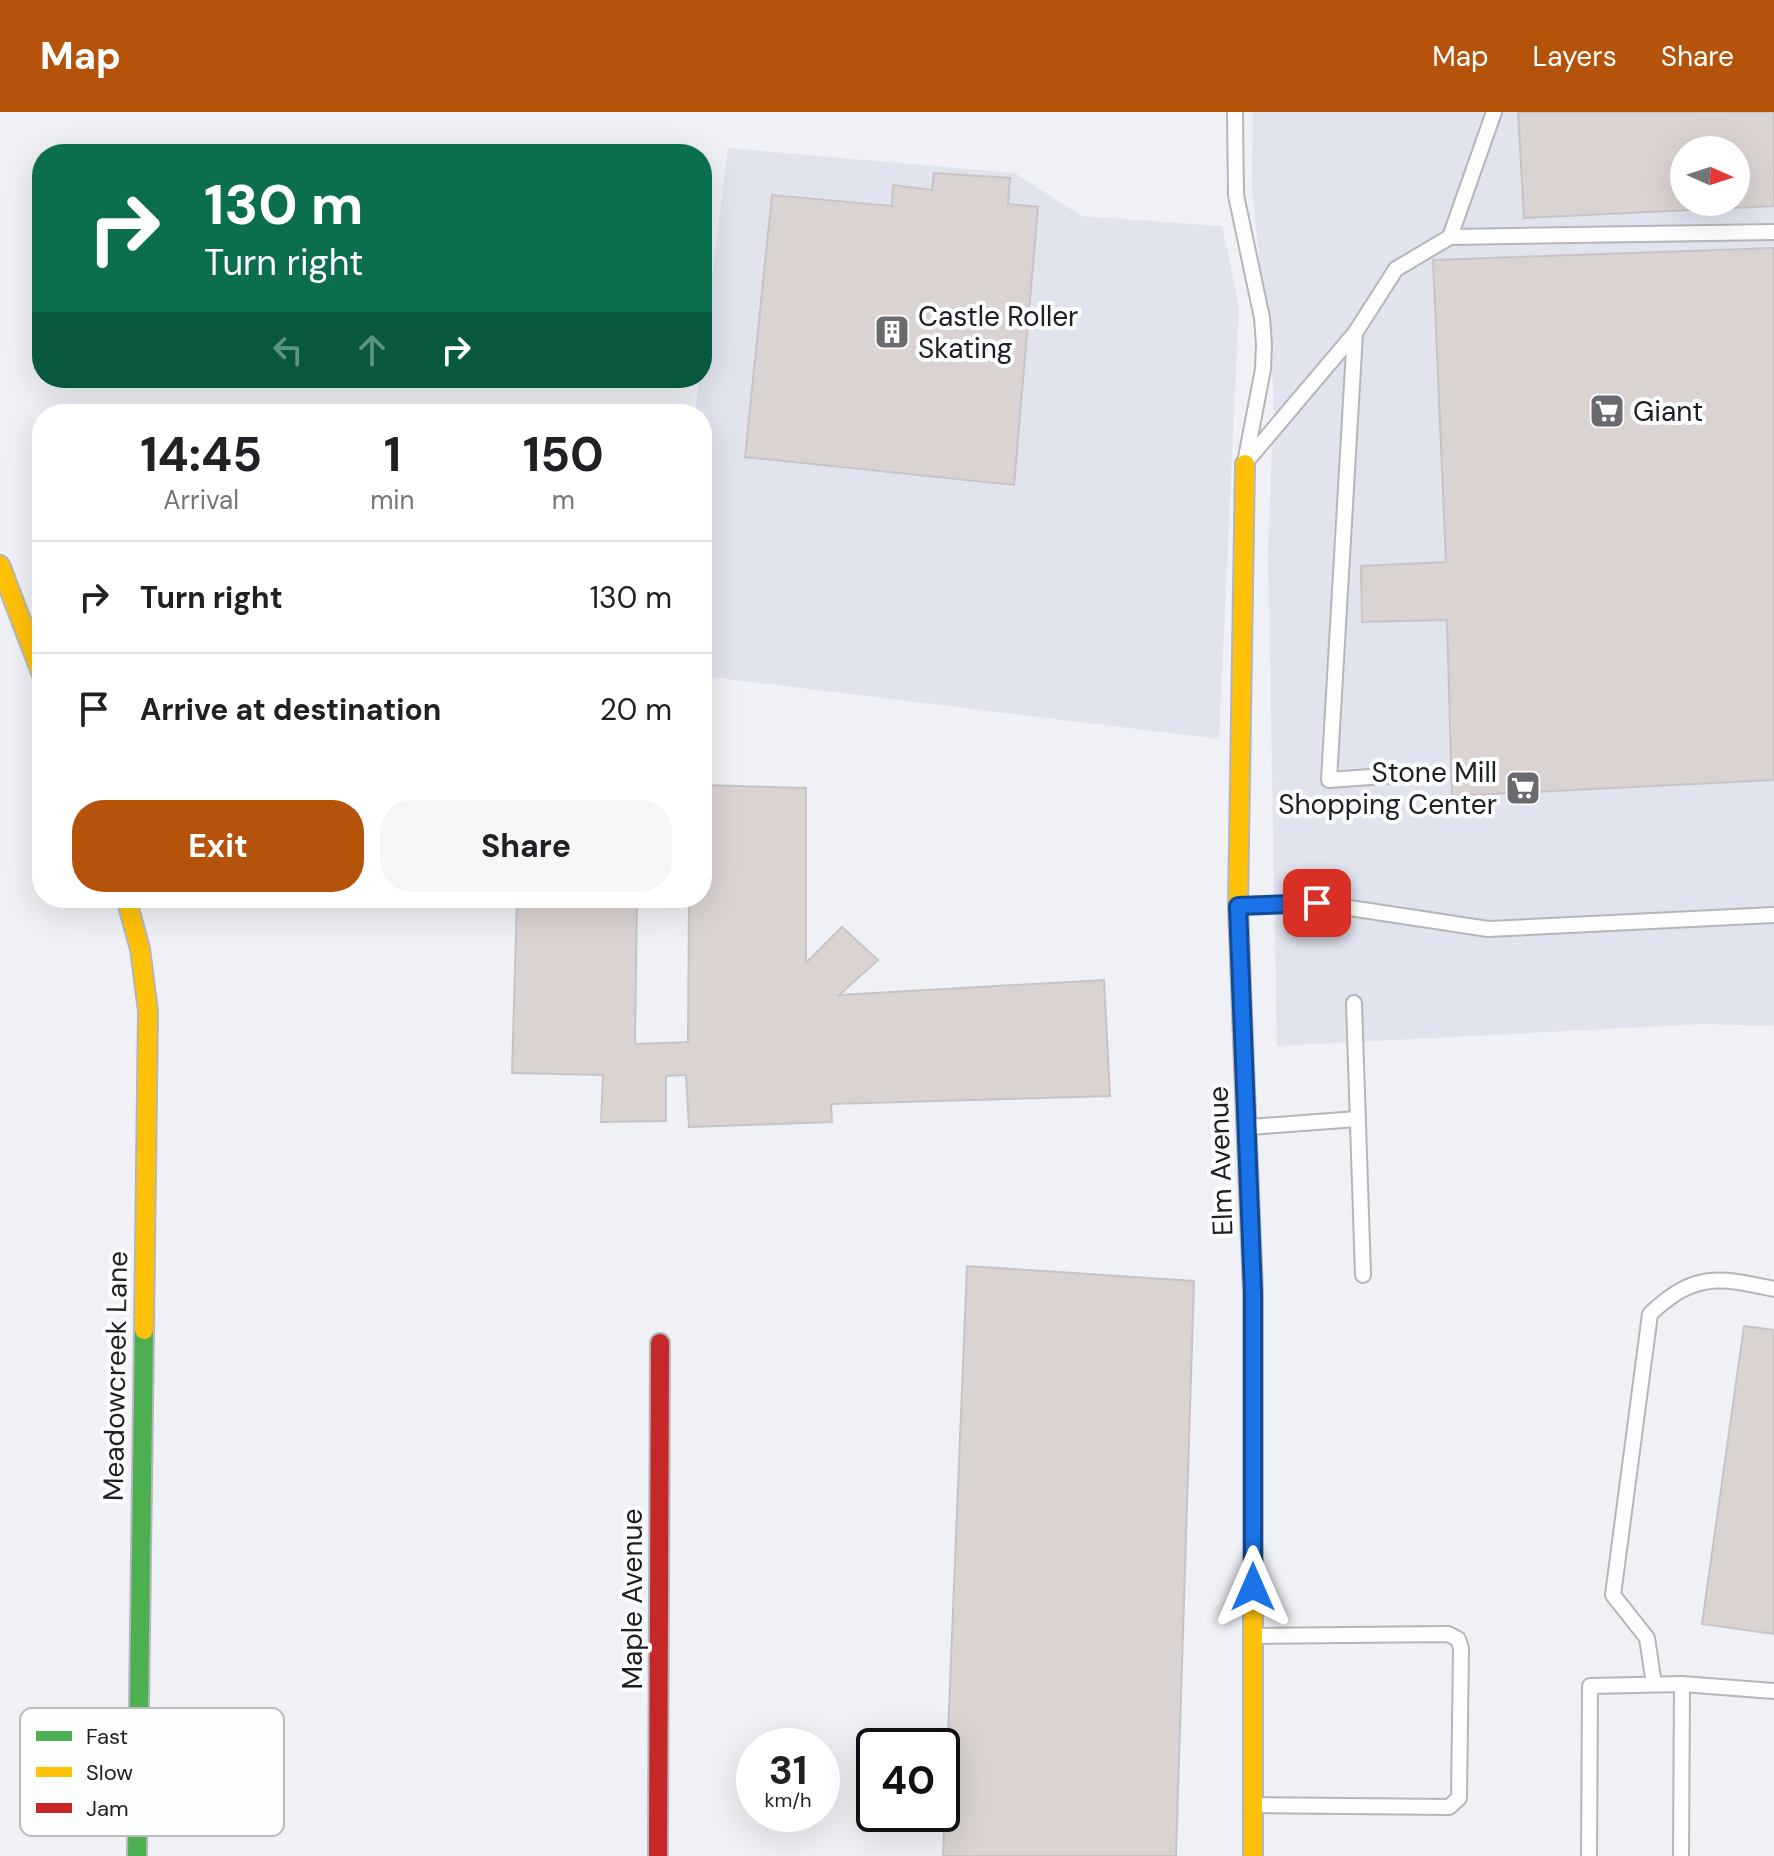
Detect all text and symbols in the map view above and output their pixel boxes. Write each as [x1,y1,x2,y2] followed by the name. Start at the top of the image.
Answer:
[40,31,121,81] text: Map
[1432,38,1489,75] text: Map
[1533,38,1617,75] text: Layers
[1661,38,1734,75] text: Share
[1670,136,1750,216] north arrow
[1670,136,1750,216] map controls
[204,168,363,241] text: 130 m
[72,176,176,280] icon: right
[204,239,363,286] text: Turn right
[918,298,1078,367] place label: Castle Roller Skating
[873,313,911,351] building icon: Castle Roller Skating
[266,328,310,372] icon: left
[350,328,394,372] icon: ahead
[434,328,478,372] icon: right
[1588,392,1626,430] supermarket icon: Giant
[1633,393,1703,430] place label: Giant
[140,423,262,486] text: 14:45
[384,423,401,486] text: 1
[523,423,604,486] text: 150
[163,483,239,517] text: Arrival
[370,483,415,517] text: min
[552,483,575,517] text: m
[72,575,116,619] icon: right
[140,578,283,617] text: Turn right
[590,578,672,617] text: 130 m
[72,687,116,731] icon: arrive
[140,690,441,729] text: Arrive at destination
[600,690,672,729] text: 20 m
[1278,754,1497,823] place label: Stone Mill Shopping Center
[1504,769,1542,807] supermarket icon: Stone Mill Shopping Center
[72,800,364,892] button: Exit
[380,800,672,892] button: Share
[1283,869,1351,937] pin
[1295,881,1339,925] icon: arrive
[1199,1086,1242,1236] street label: Elm Avenue
[95,1251,136,1501] street label: Meadowcreek Lane
[614,1508,651,1690] street label: Maple Avenue
[1211,1545,1295,1629] position arrow
[20,1708,284,1836] legend
[86,1722,128,1751] text: Fast
[856,1728,960,1832] speed limit sign: 40
[769,1744,807,1796] text: 31
[86,1758,133,1787] text: Slow
[764,1787,812,1813] text: km/h
[86,1794,129,1823] text: Jam

